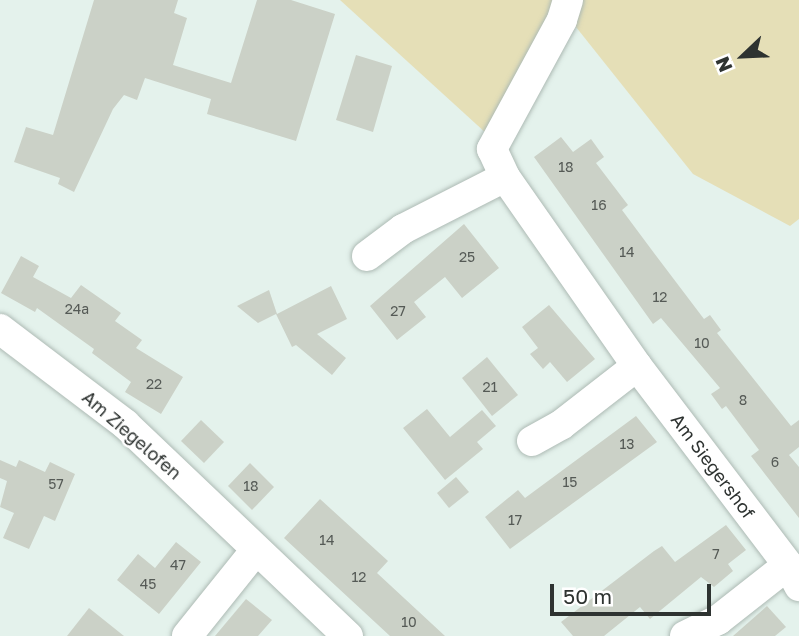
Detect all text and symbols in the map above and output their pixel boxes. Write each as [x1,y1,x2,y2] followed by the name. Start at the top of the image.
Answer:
[708,21,778,91] north arrow
[710,53,737,76] text: N
[558,159,574,175] house number: 18
[591,197,607,213] house number: 16
[619,244,635,260] house number: 14
[459,249,475,265] house number: 25
[653,289,667,305] house number: 12
[65,301,89,317] house number: 24a
[390,303,406,319] house number: 27
[694,335,710,351] house number: 10
[146,376,162,392] house number: 22
[483,379,497,395] house number: 21
[78,386,186,484] street label: Am Ziegelofen
[739,392,747,408] house number: 8
[667,409,759,523] street label: Am Siegershof
[620,436,634,452] house number: 13
[771,454,779,470] house number: 6
[563,474,577,490] house number: 15
[48,476,64,492] house number: 57
[243,478,259,494] house number: 18
[508,512,522,528] house number: 17
[319,532,335,548] house number: 14
[712,546,720,562] house number: 7
[170,557,186,573] house number: 47
[352,569,366,585] house number: 12
[554,570,715,614] scale bar
[140,576,156,592] house number: 45
[563,583,612,609] text: 50 m
[401,614,417,630] house number: 10

